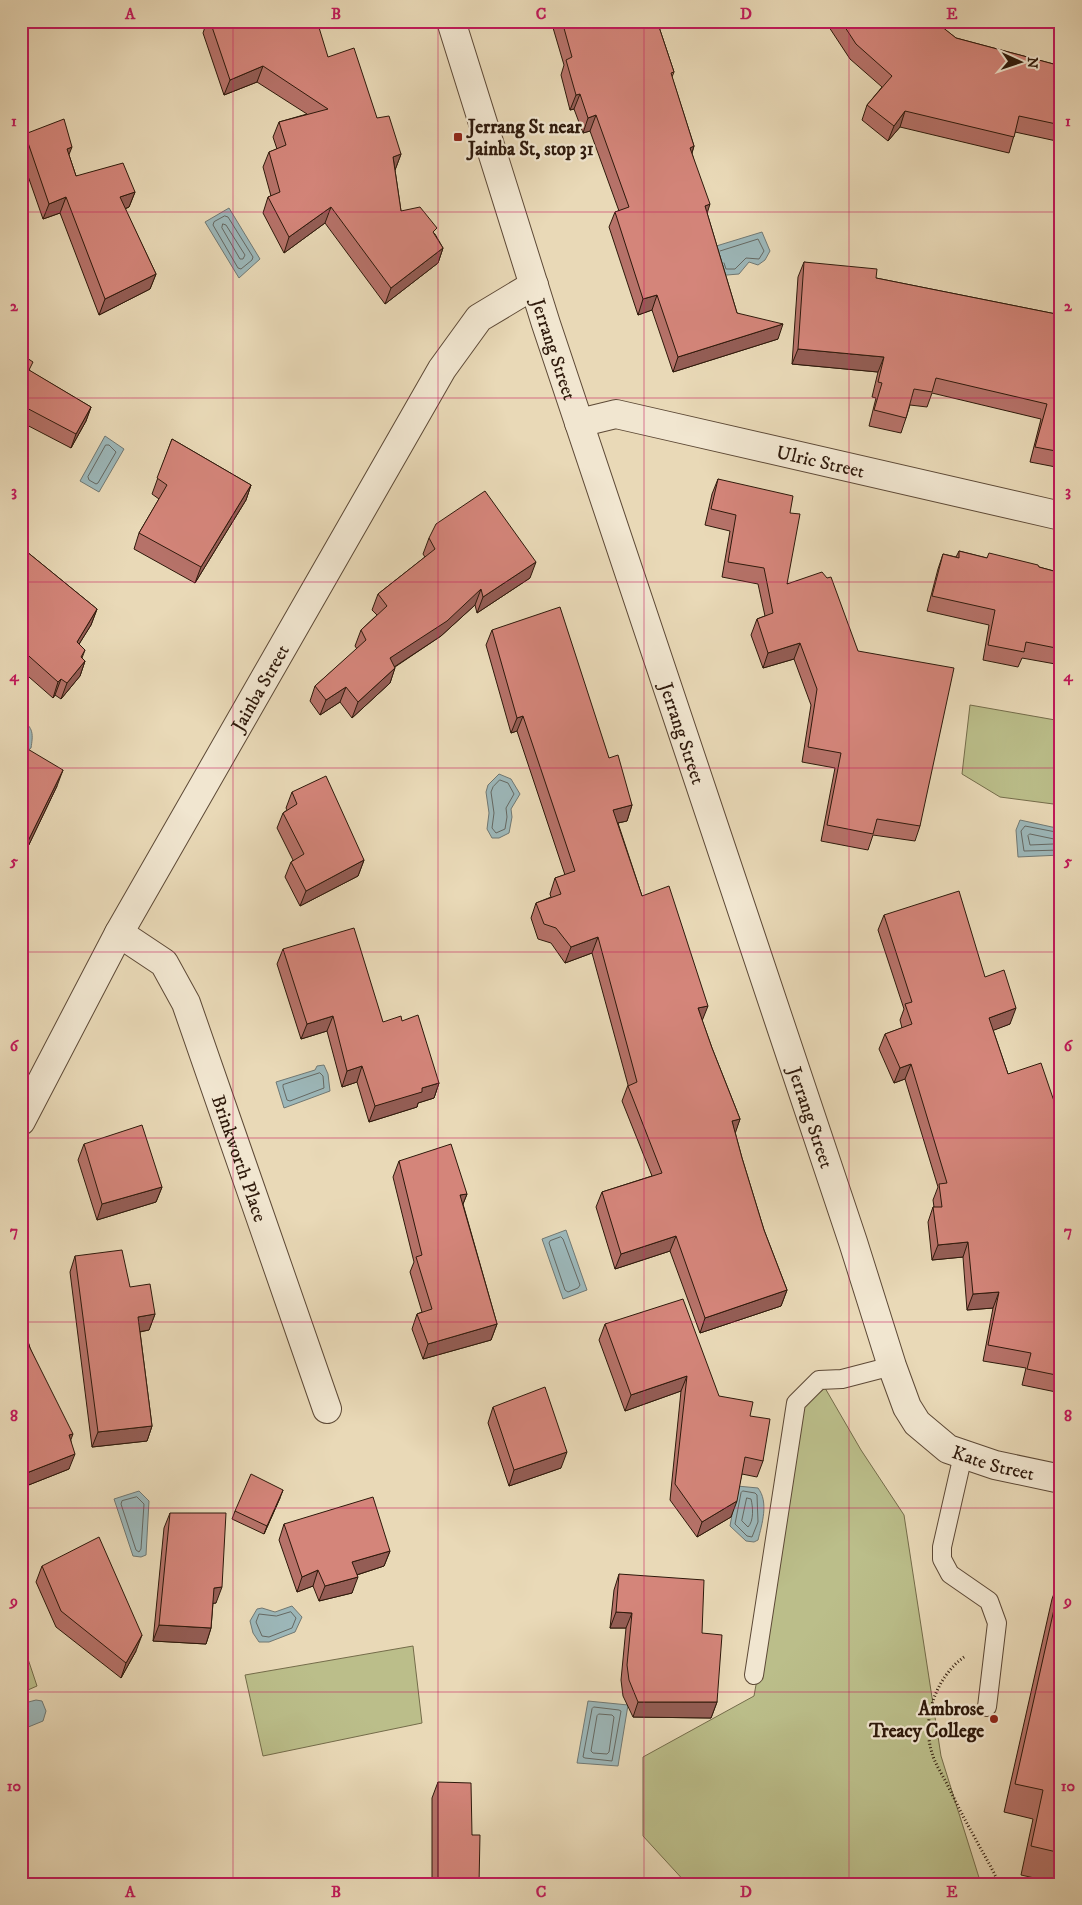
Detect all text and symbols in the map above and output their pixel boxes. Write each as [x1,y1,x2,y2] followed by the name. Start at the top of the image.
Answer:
[124,4,136,24] text: A
[331,4,341,24] text: B
[536,4,546,24] text: C
[740,4,752,24] text: D
[946,4,958,24] text: E
[994,38,1044,88] north arrow
[1023,56,1041,69] text: N
[11,111,17,131] text: 1
[1065,111,1071,131] text: 1
[466,116,594,161] place label: Jerrang St near Jainba St, stop 31
[452,131,464,143] marker: Jerrang St near Jainba St, stop 31
[525,294,581,403] street label: Jerrang Street
[10,296,19,316] text: 2
[1064,296,1073,316] text: 2
[774,441,867,484] street label: Ulric Street
[11,481,17,501] text: 3
[1065,481,1071,501] text: 3
[226,641,295,737] street label: Jainba Street
[8,666,19,686] text: 4
[1062,666,1073,686] text: 4
[653,678,709,787] street label: Jerrang Street
[9,851,18,871] text: 5
[1063,851,1072,871] text: 5
[10,1036,20,1056] text: 6
[1064,1036,1074,1056] text: 6
[782,1062,838,1171] street label: Jerrang Street
[206,1092,271,1225] street label: Brinkworth Place
[10,1221,18,1241] text: 7
[1064,1221,1072,1241] text: 7
[10,1406,18,1426] text: 8
[1064,1406,1072,1426] text: 8
[949,1441,1036,1486] street label: Kate Street
[9,1591,18,1611] text: 9
[1063,1591,1072,1611] text: 9
[868,1698,984,1743] place label: Ambrose Treacy College
[988,1713,1000,1725] marker: Ambrose Treacy College
[7,1776,22,1796] text: 10
[1061,1776,1076,1796] text: 10
[124,1882,136,1902] text: A
[331,1882,341,1902] text: B
[536,1882,546,1902] text: C
[740,1882,752,1902] text: D
[946,1882,958,1902] text: E

